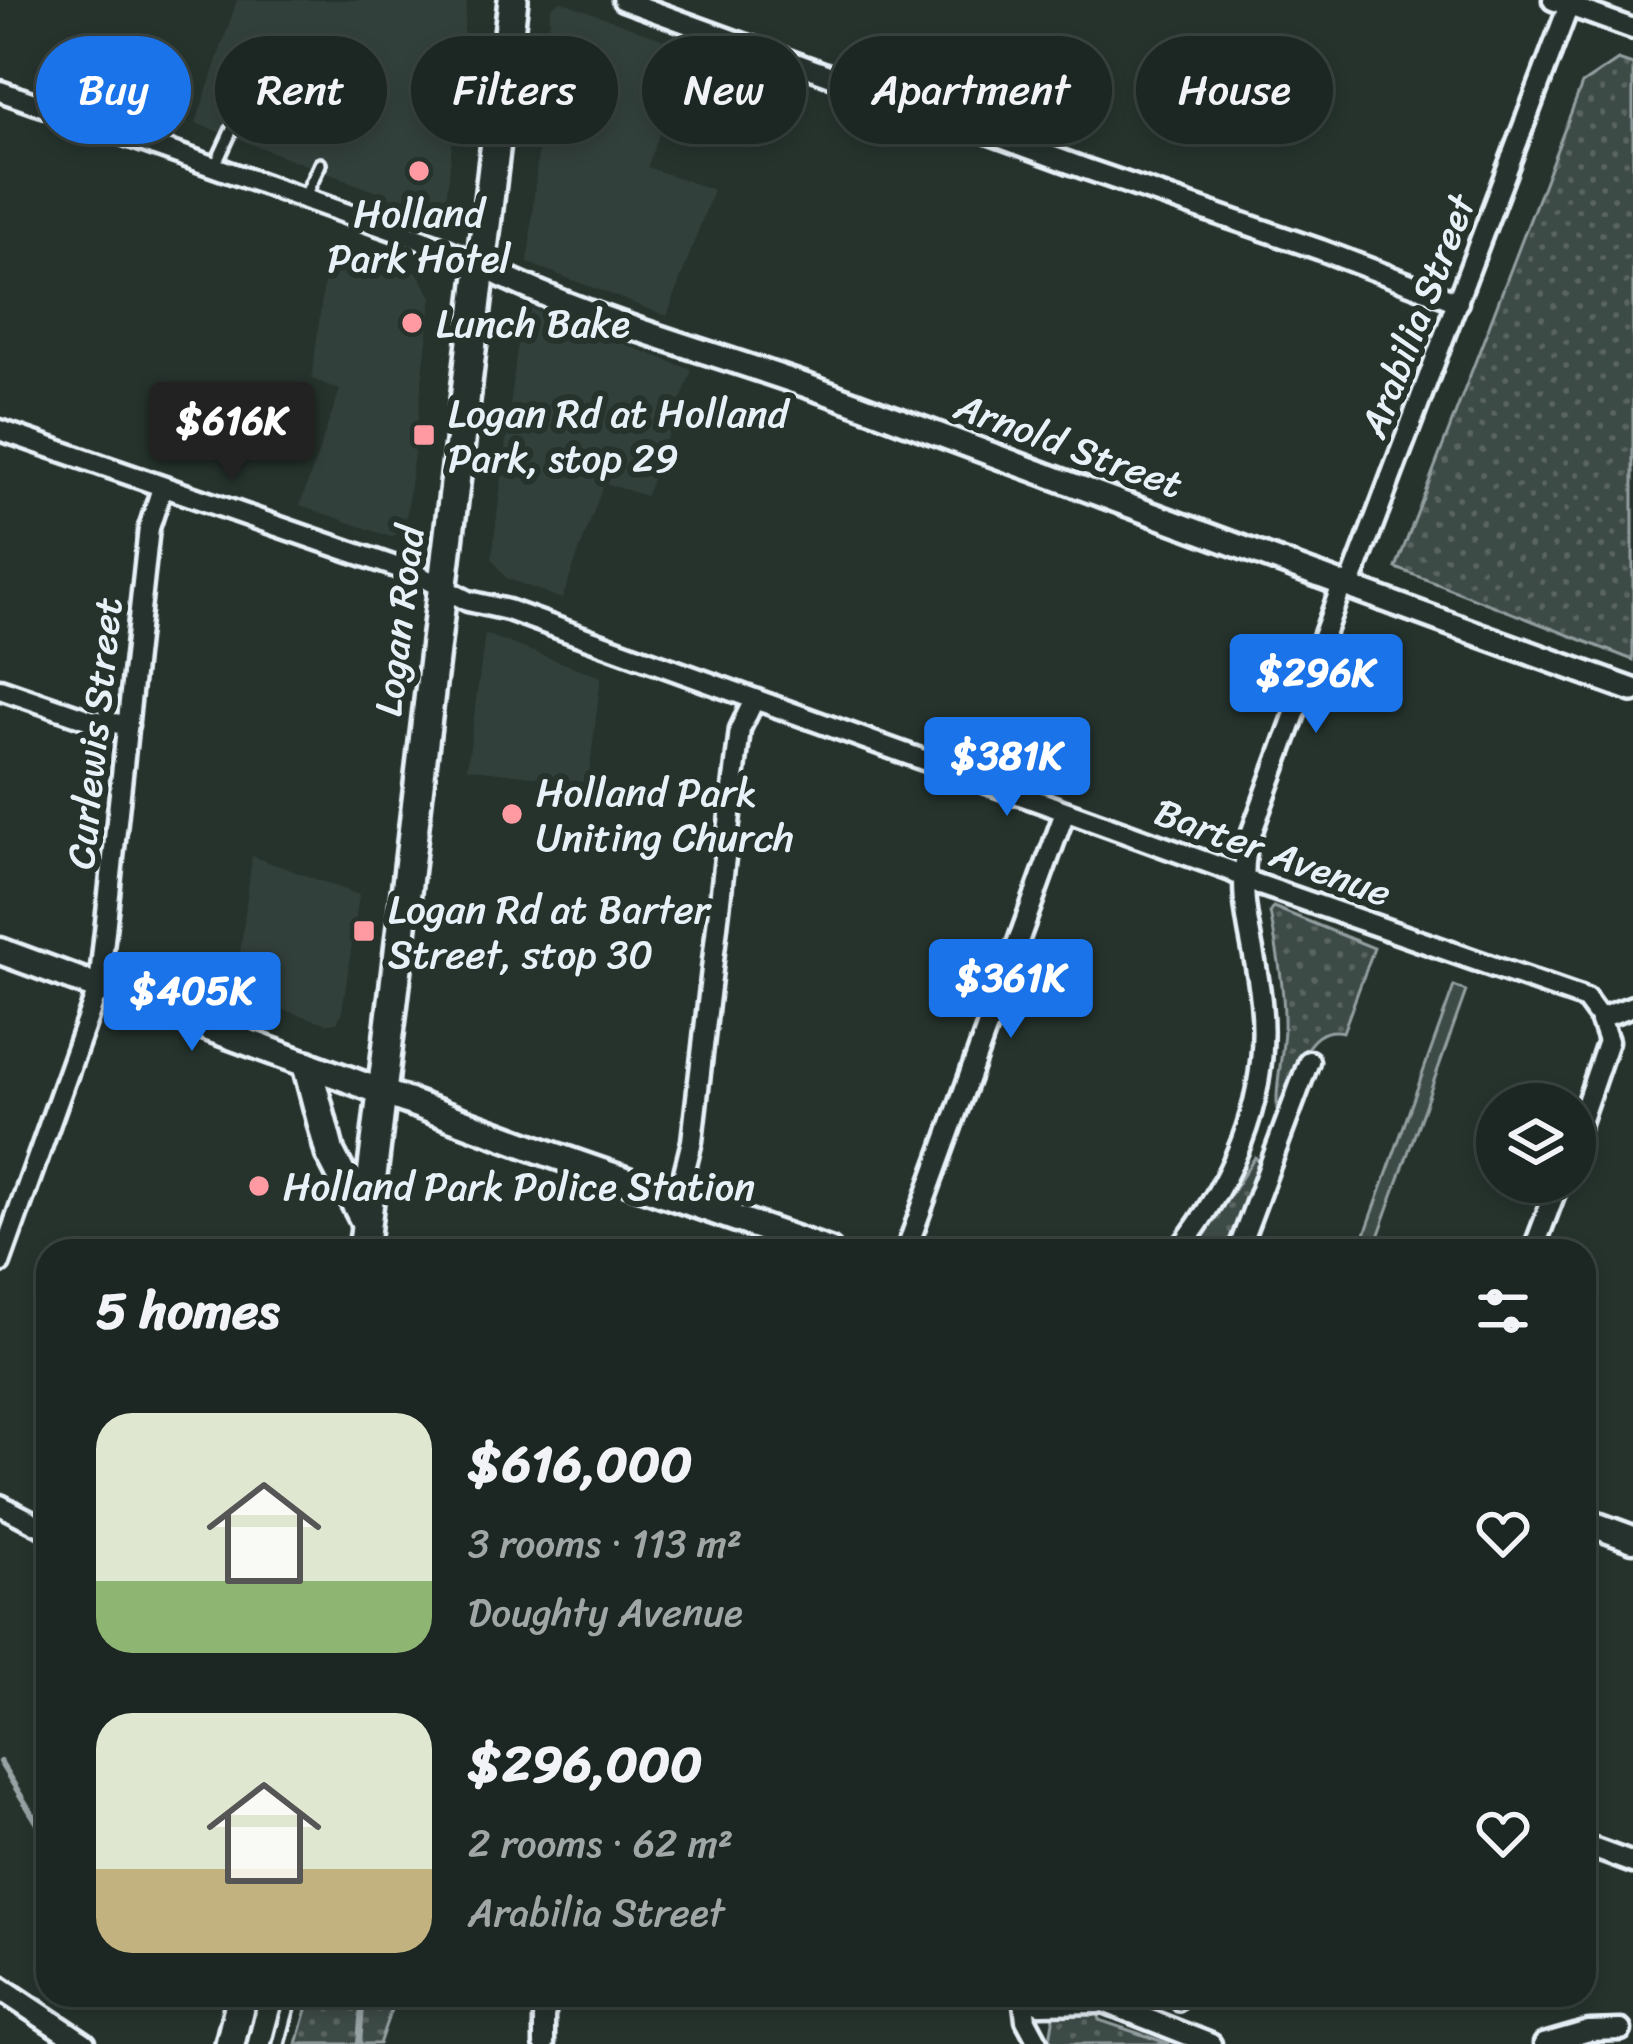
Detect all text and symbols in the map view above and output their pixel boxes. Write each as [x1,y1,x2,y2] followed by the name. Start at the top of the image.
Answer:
[36,36,191,144] chip: Buy
[215,36,387,144] chip: Rent
[411,36,618,144] chip: Filters
[642,36,806,144] chip: New
[830,36,1112,144] chip: Apartment
[1136,36,1333,144] chip: House
[406,158,432,184] marker: Holland Park Hotel
[327,179,511,293] place label: Holland Park Hotel
[1338,183,1496,449] street label: Arabilia Street
[436,289,630,358] place label: Lunch Bake
[399,310,425,336] marker: Lunch Bake
[944,371,1193,518] street label: Arnold Street
[448,379,791,493] place label: Logan Rd at Holland Park, stop 29
[148,382,316,484] pin: $616K
[177,386,288,455] text: $616K
[411,422,437,448] marker: Logan Rd at Holland Park, stop 29
[353,519,445,720] street label: Logan Road
[45,594,143,872] street label: Curlewis Street
[1232,634,1400,736] pin: $296K
[1257,638,1375,707] text: $296K
[923,717,1091,819] pin: $381K
[951,721,1063,790] text: $381K
[536,758,794,872] place label: Holland Park Uniting Church
[1145,777,1401,927] street label: Barter Avenue
[499,801,525,827] marker: Holland Park Uniting Church
[388,875,712,989] place label: Logan Rd at Barter Street, stop 30
[351,918,377,944] marker: Logan Rd at Barter Street, stop 30
[927,939,1095,1041] pin: $361K
[956,943,1066,1012] text: $361K
[108,952,276,1054] pin: $405K
[131,956,253,1025] text: $405K
[1476,1083,1596,1203] map controls
[1476,1083,1596,1203] button: layers
[283,1152,755,1221] place label: Holland Park Police Station
[246,1173,272,1199] marker: Holland Park Police Station
[96,1266,279,1356] text: 5 homes
[1470,1278,1536,1344] icon: filters
[468,1419,693,1509] text: $616,000
[192,1461,336,1605] icon: home
[1470,1500,1536,1566] icon: heart
[468,1509,742,1578] text: 3 rooms · 113 m²
[468,1578,743,1647] text: Doughty Avenue
[468,1719,702,1809] text: $296,000
[192,1761,336,1905] icon: home
[1470,1800,1536,1866] icon: heart
[468,1809,733,1878] text: 2 rooms · 62 m²
[468,1878,724,1947] text: Arabilia Street

